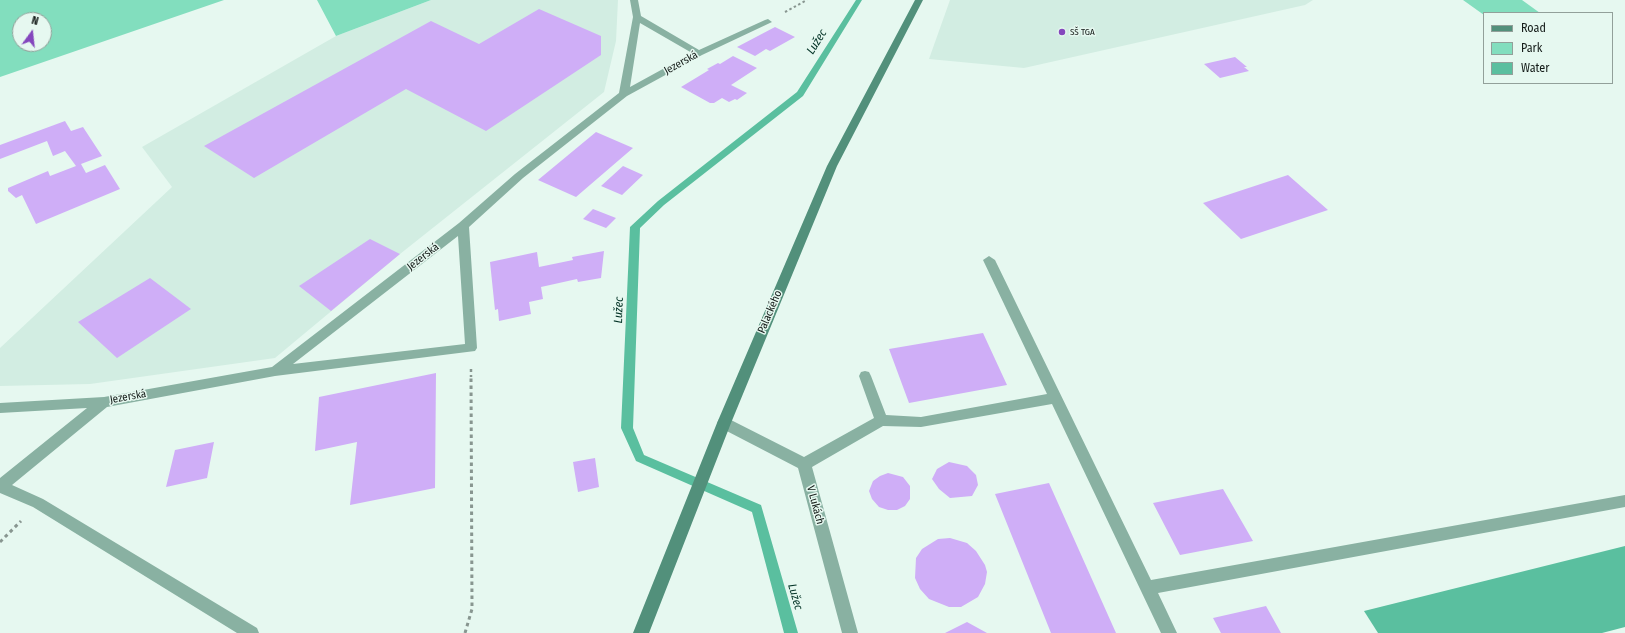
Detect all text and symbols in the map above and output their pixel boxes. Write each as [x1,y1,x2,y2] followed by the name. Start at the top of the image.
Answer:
[12,12,52,52] north arrow
[1483,12,1613,84] legend
[30,14,40,28] text: N
[1521,21,1546,35] text: Road
[804,27,830,57] water label: Lužec
[1057,27,1067,37] marker: SŠ TGA
[1070,27,1095,37] place label: SŠ TGA
[1521,41,1542,55] text: Park
[662,48,700,78] street label: Jezerská
[1521,61,1549,75] text: Water
[404,240,442,274] street label: Jezerská
[755,289,785,335] street label: Palackého
[611,296,627,324] water label: Lužec
[109,387,147,407] street label: Jezerská
[804,484,826,526] street label: V Lukách
[784,582,806,612] water label: Lužec

